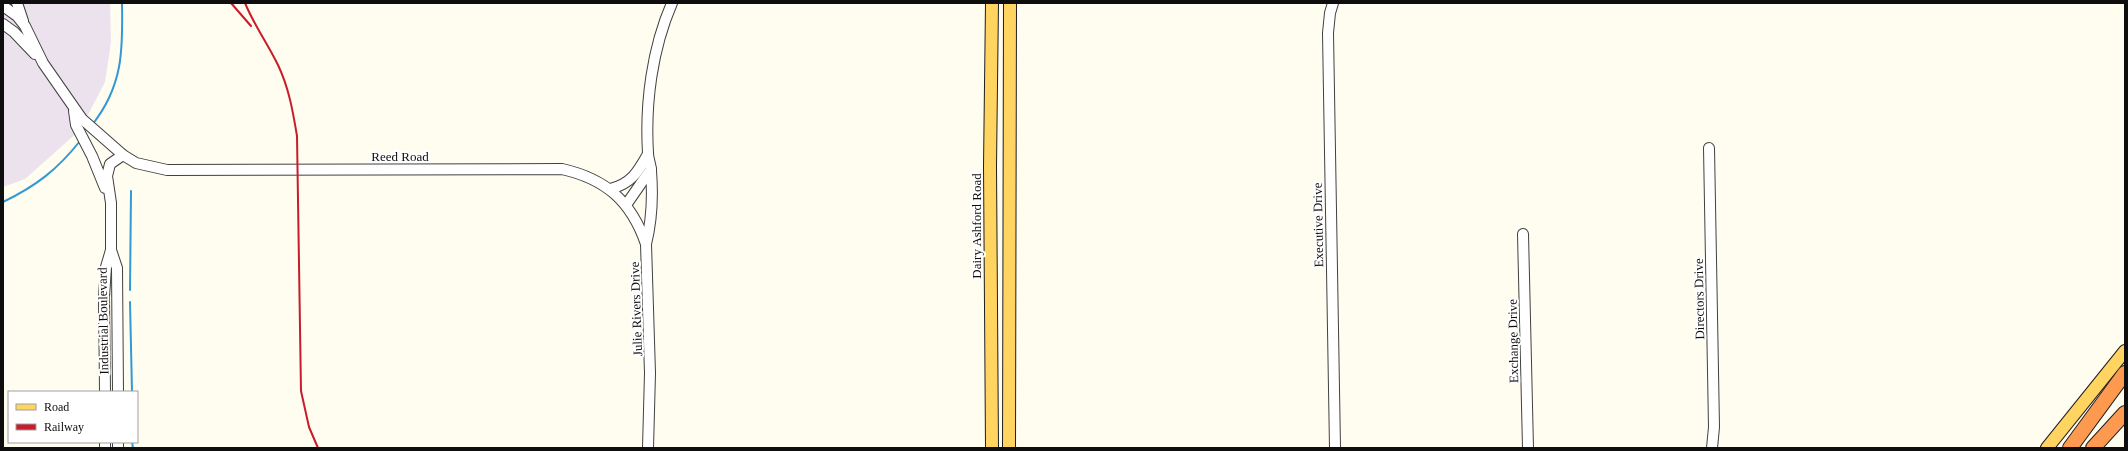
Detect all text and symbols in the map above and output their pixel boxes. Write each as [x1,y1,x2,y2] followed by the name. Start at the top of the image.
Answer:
[371,149,429,164] street label: Reed Road
[969,173,984,279] street label: Dairy Ashford Road
[1310,182,1326,268] street label: Executive Drive
[1691,258,1707,340] street label: Directors Drive
[627,261,645,357] street label: Julie Rivers Drive
[95,267,111,375] street label: Industrial Boulevard
[1505,299,1521,383] street label: Exchange Drive
[8,391,138,443] legend
[44,400,69,414] text: Road
[44,420,84,434] text: Railway

